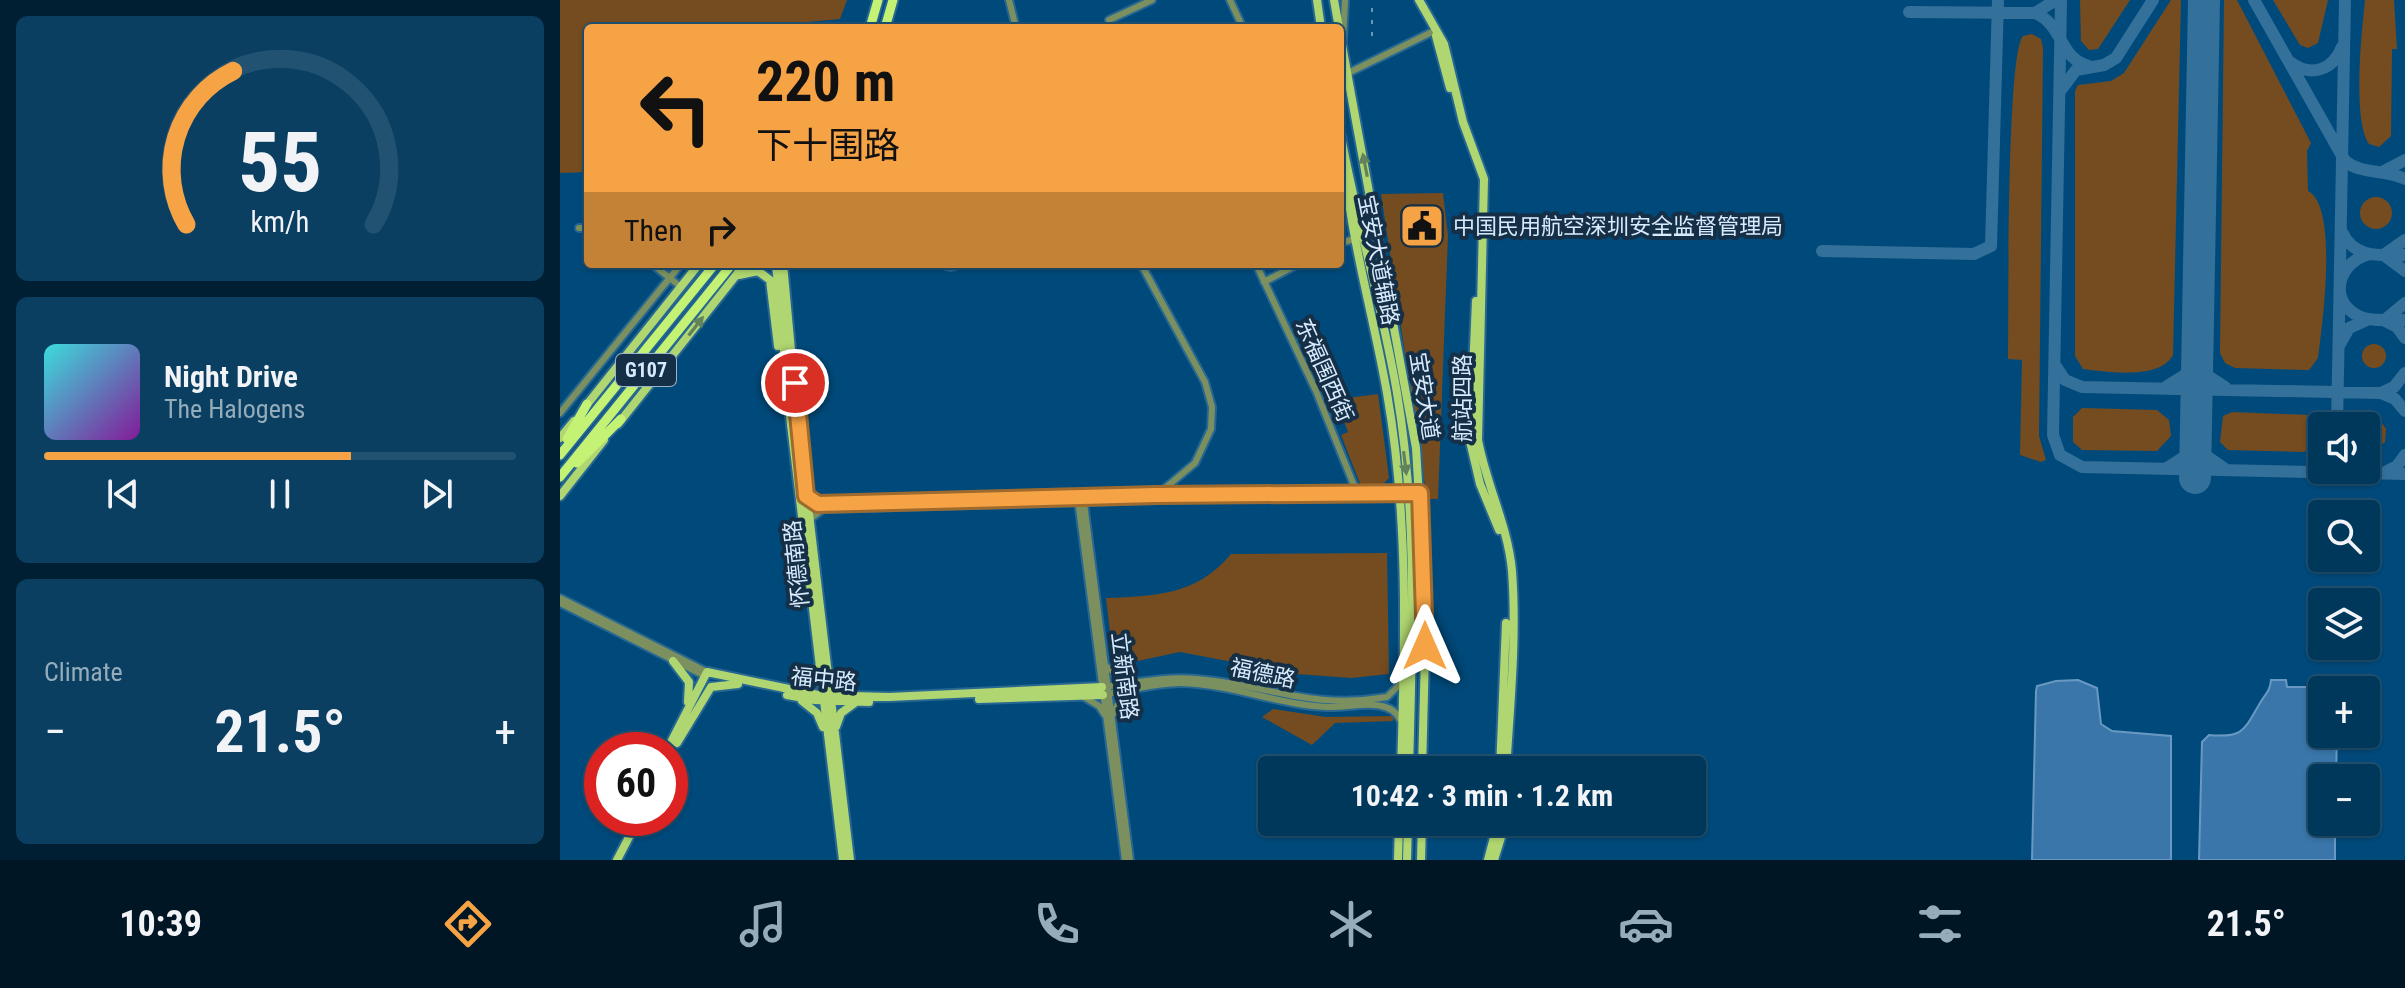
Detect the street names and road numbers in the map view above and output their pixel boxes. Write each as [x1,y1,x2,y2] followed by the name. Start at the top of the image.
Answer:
[1354,193,1403,327] street label: 宝安大道辅路
[1291,315,1358,426] street label: 东福围西街
[1405,351,1444,441] street label: 宝安大道
[616,354,676,386] road number: G107
[1450,354,1475,442] street label: 航站四路
[779,519,814,609] street label: 怀德南路
[1107,631,1142,721] street label: 立新南路
[1228,654,1298,693] street label: 福德路
[790,664,858,695] street label: 福中路

